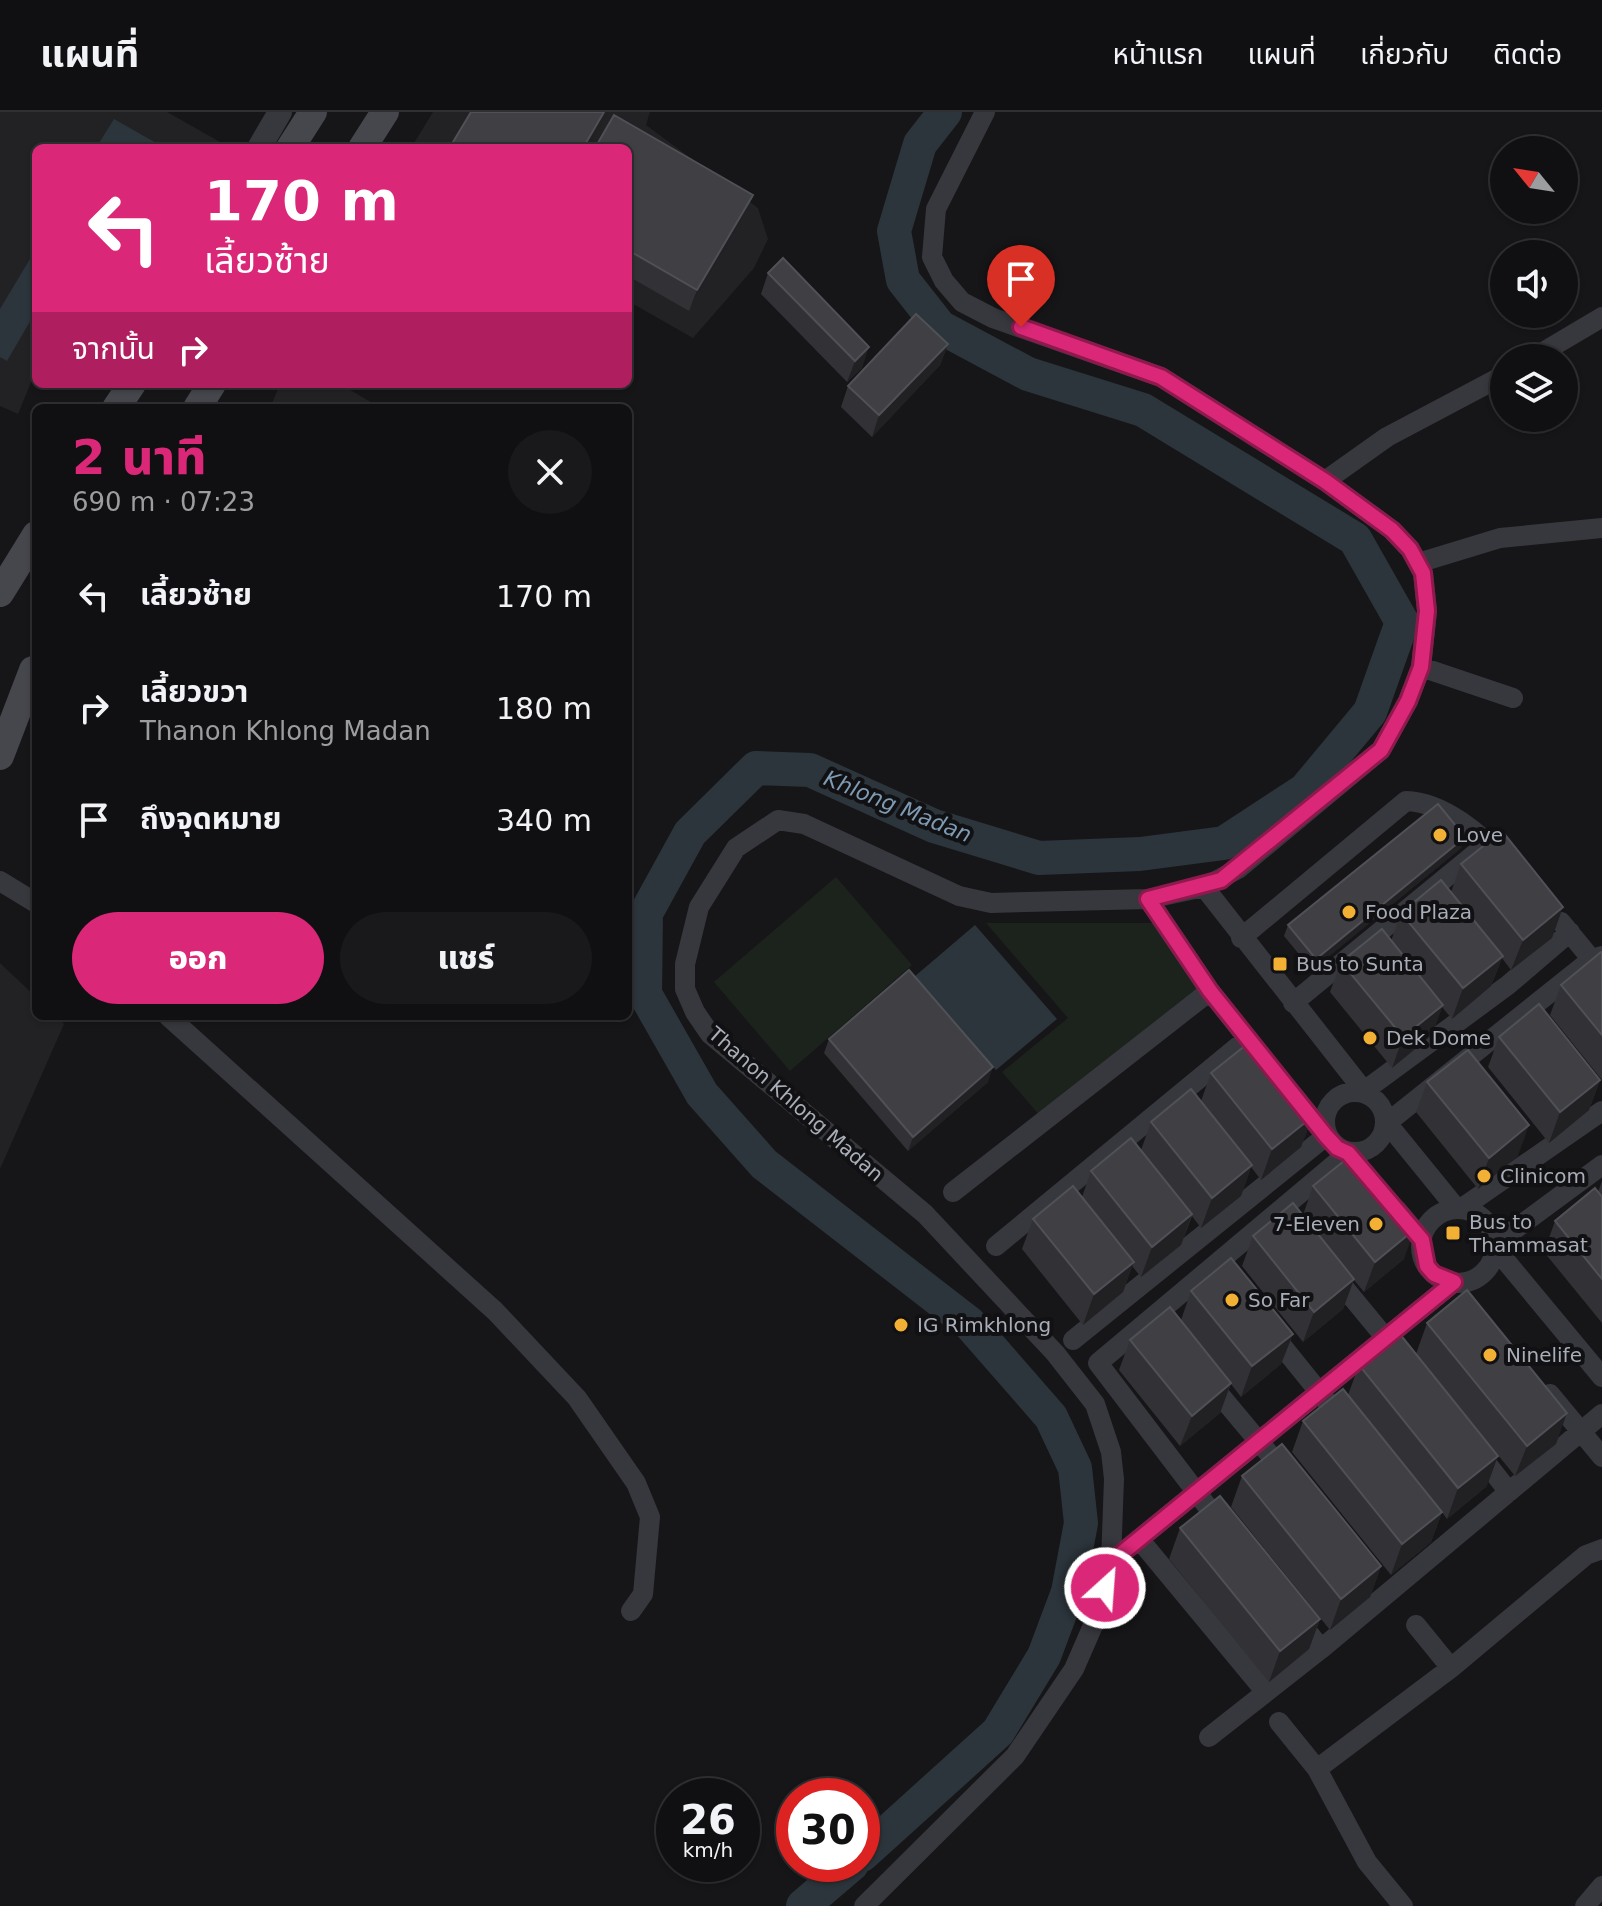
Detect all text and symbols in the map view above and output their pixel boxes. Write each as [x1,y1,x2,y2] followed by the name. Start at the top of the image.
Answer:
[40,32,139,76] text: แผนที่
[1113,38,1204,71] text: หน้าแรก
[1248,38,1316,71] text: แผนที่
[1360,38,1449,71] text: เกี่ยวกับ
[1493,38,1562,71] text: ติดต่อ
[1490,136,1578,224] north arrow
[1490,136,1578,432] map controls
[204,168,399,233] text: 170 m
[72,176,176,280] icon: left
[204,240,330,281] text: เลี้ยวซ้าย
[1490,240,1578,328] button: sound
[987,245,1055,327] pin
[999,257,1043,301] icon: arrive
[171,328,215,372] icon: right
[72,331,155,366] text: จากนั้น
[1490,344,1578,432] button: layers
[72,429,206,485] text: 2 นาที
[508,430,592,514] button: close
[72,487,255,517] text: 690 m · 07:23
[72,574,116,618] icon: left
[140,577,252,612] text: เลี้ยวซ้าย
[496,579,592,614] text: 170 m
[140,674,248,709] text: เลี้ยวขวา
[72,686,116,730] icon: right
[496,691,592,726] text: 180 m
[140,716,431,746] text: Thanon Khlong Madan
[820,766,975,847] water label: Khlong Madan
[72,798,116,842] icon: arrive
[140,801,281,836] text: ถึงจุดหมาย
[496,803,592,838] text: 340 m
[1456,823,1503,847] place label: Love
[1431,826,1449,844] marker: Love
[1365,900,1472,924] place label: Food Plaza
[1340,903,1358,921] marker: Food Plaza
[72,912,324,1004] button: ออก
[340,912,592,1004] button: แชร์
[1296,952,1424,976] place label: Bus to Sunta
[1271,955,1289,973] marker: Bus to Sunta
[703,1021,888,1186] street label: Thanon Khlong Madan
[1386,1026,1491,1050] place label: Dek Dome
[1361,1029,1379,1047] marker: Dek Dome
[1500,1164,1586,1188] place label: Clinicom
[1475,1167,1493,1185] marker: Clinicom
[1468,1210,1588,1257] place label: Bus to Thammasat
[1273,1212,1360,1236] place label: 7-Eleven
[1367,1215,1385,1233] marker: 7-Eleven
[1444,1224,1462,1242] marker: Bus to Thammasat
[1248,1288,1310,1312] place label: So Far
[1223,1291,1241,1309] marker: So Far
[917,1313,1051,1337] place label: IG Rimkhlong
[892,1316,910,1334] marker: IG Rimkhlong
[1506,1343,1582,1367] place label: Ninelife
[1481,1346,1499,1364] marker: Ninelife
[1063,1546,1147,1630] position arrow
[776,1778,880,1882] speed limit sign: 30
[680,1797,736,1843] text: 26
[683,1838,733,1862] text: km/h

